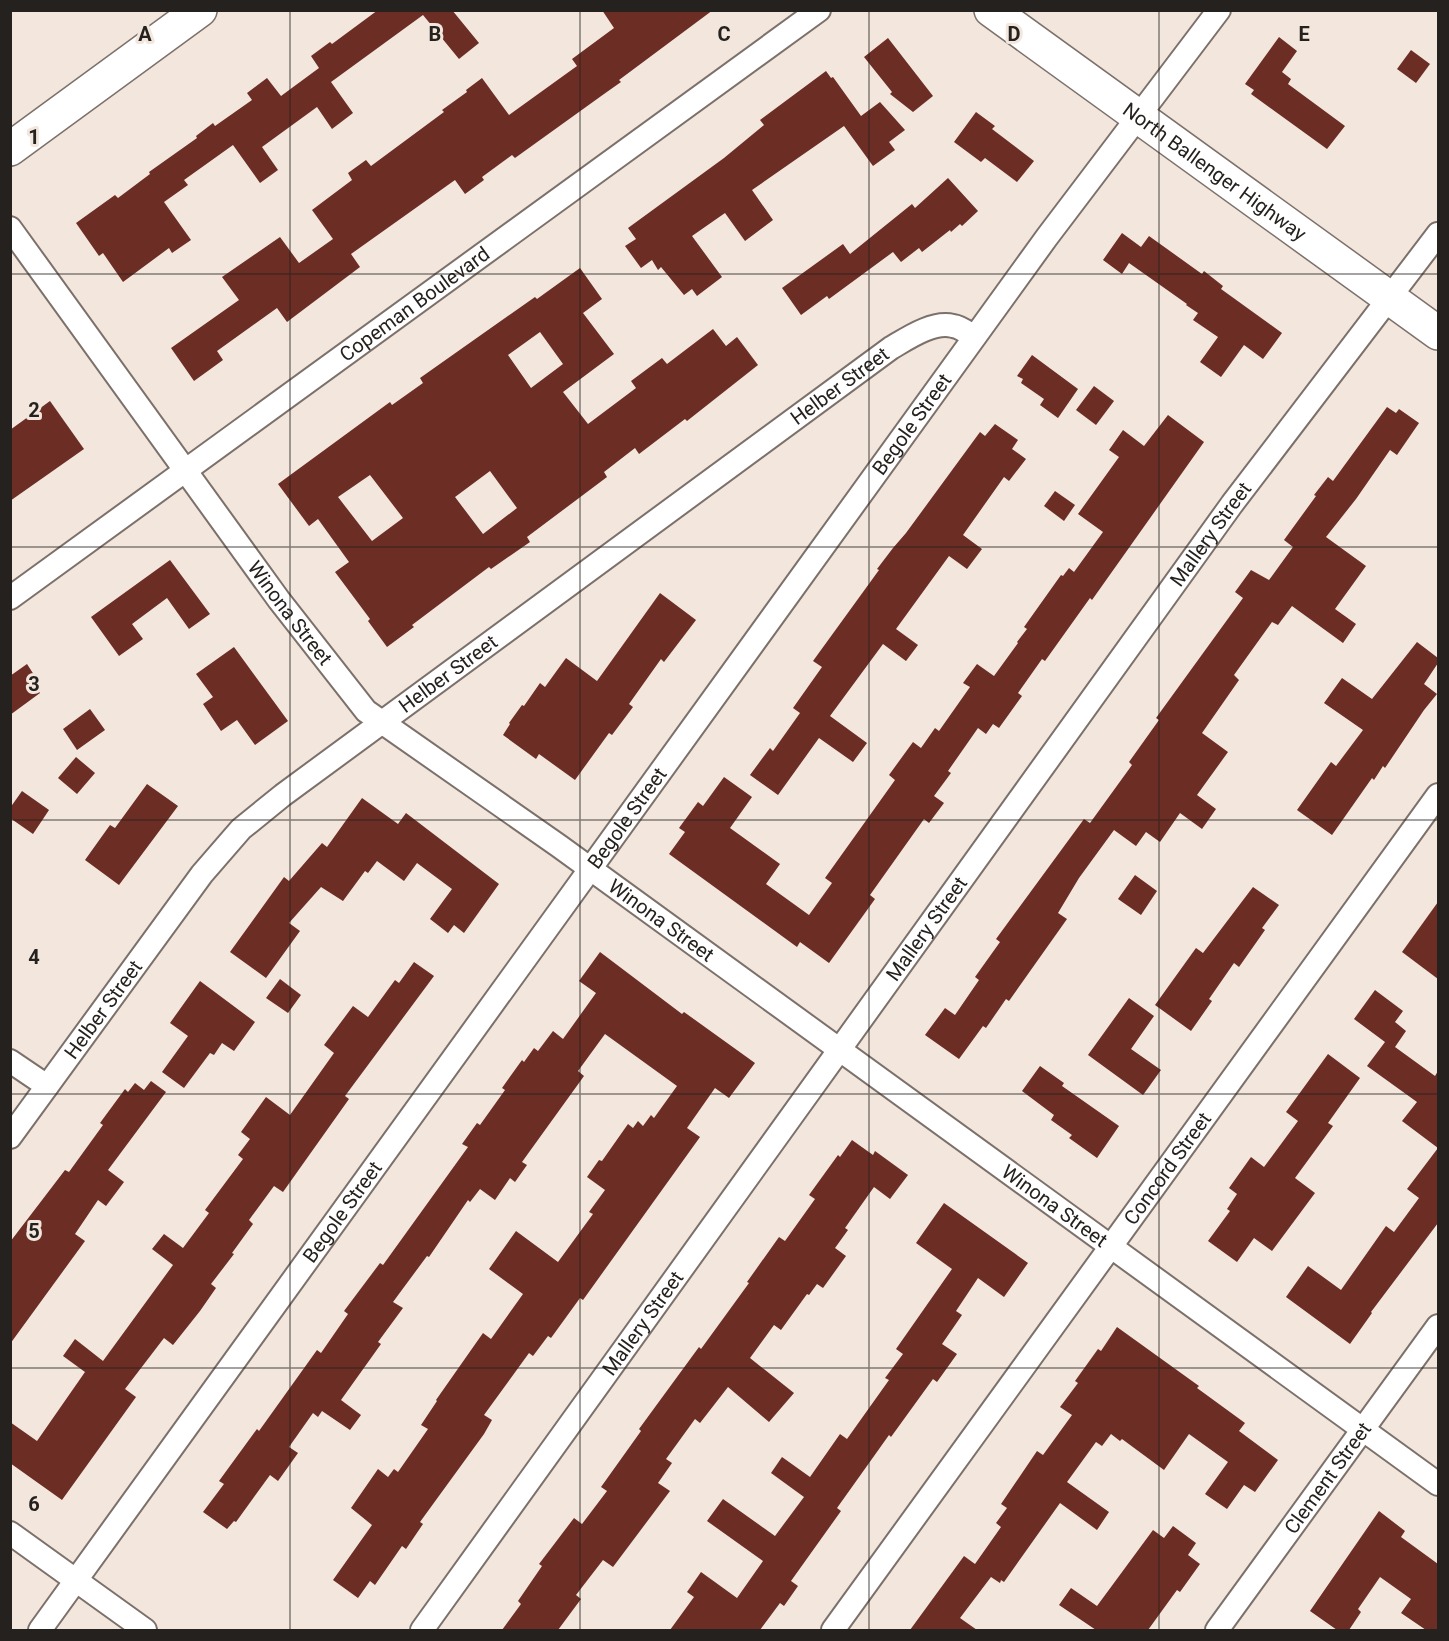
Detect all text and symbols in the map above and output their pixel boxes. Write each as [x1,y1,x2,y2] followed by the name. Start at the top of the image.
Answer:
[138,22,152,46] text: A
[429,22,441,46] text: B
[717,22,731,46] text: C
[1008,22,1021,46] text: D
[1298,22,1310,46] text: E
[1118,97,1312,246] street label: North Ballenger Highway
[28,125,40,149] text: 1
[335,242,494,366] street label: Copeman Boulevard
[786,342,893,430] street label: Helber Street
[867,369,956,479] street label: Begole Street
[28,398,40,422] text: 2
[1165,477,1256,591] street label: Mallery Street
[243,556,337,670] street label: Winona Street
[394,630,502,718] street label: Helber Street
[28,672,40,696] text: 3
[582,763,672,873] street label: Begole Street
[881,872,972,986] street label: Mallery Street
[604,874,719,967] street label: Winona Street
[28,945,40,969] text: 4
[59,955,147,1063] street label: Helber Street
[1119,1108,1216,1229] street label: Concord Street
[298,1157,387,1267] street label: Begole Street
[997,1159,1112,1252] street label: Winona Street
[28,1219,40,1243] text: 5
[597,1266,688,1380] street label: Mallery Street
[1279,1417,1376,1538] street label: Clement Street
[28,1492,40,1516] text: 6

